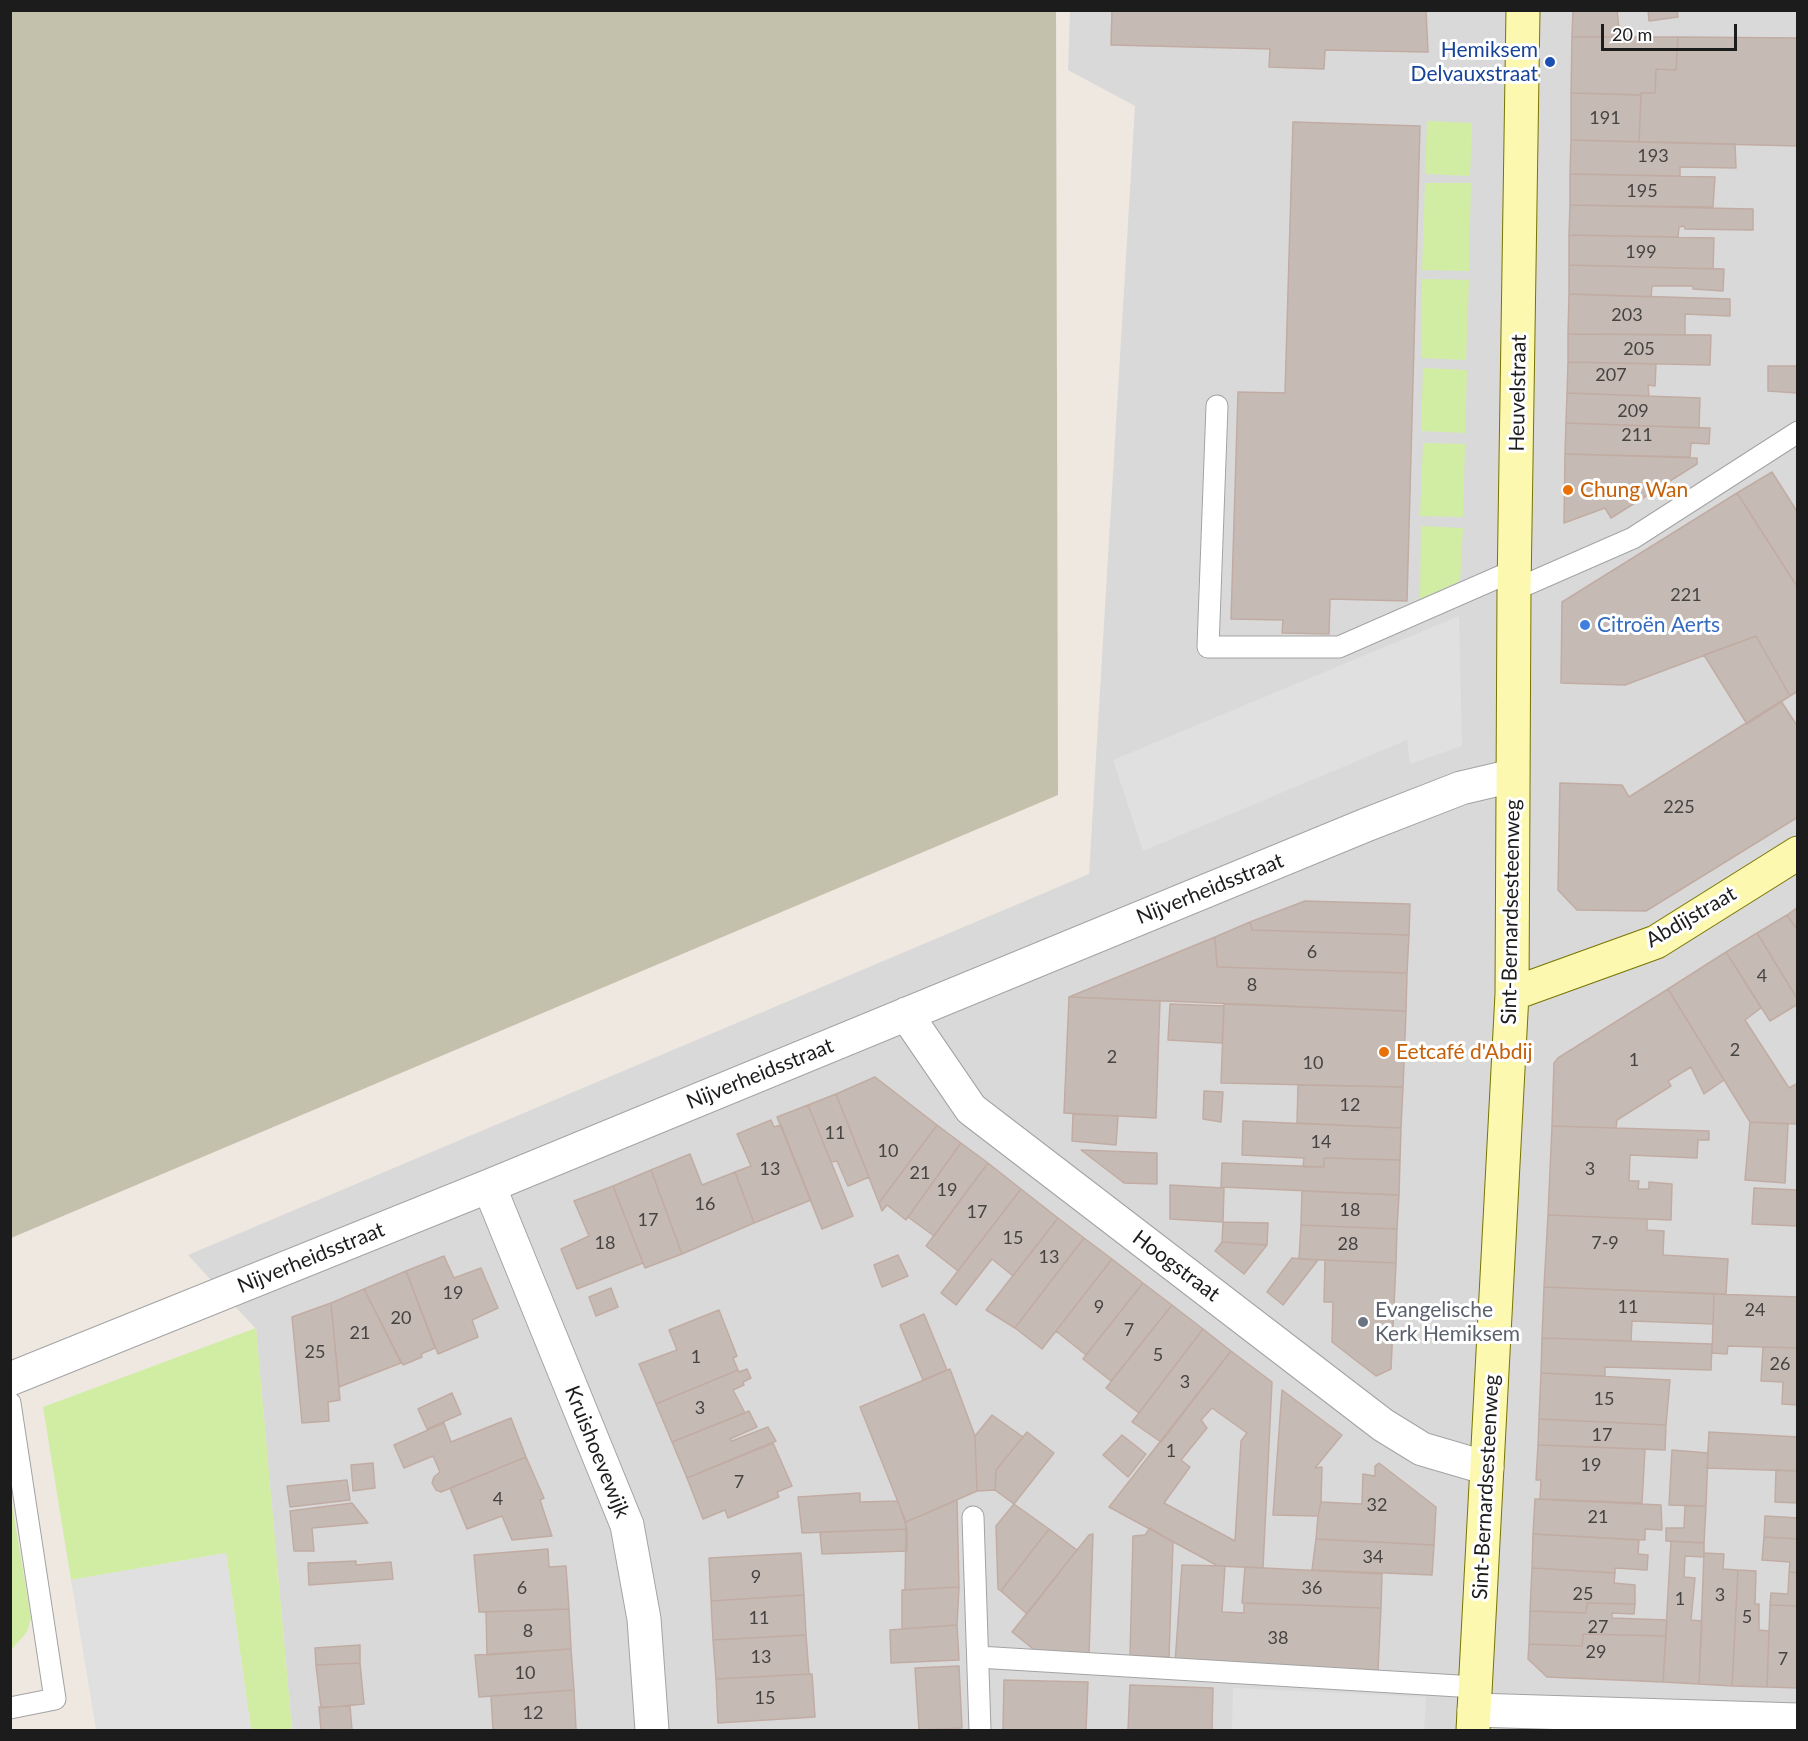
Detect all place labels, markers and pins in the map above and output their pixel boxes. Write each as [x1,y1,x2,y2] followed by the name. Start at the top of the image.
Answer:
[1411,37,1538,87] place label: Hemiksem Delvauxstraat
[1543,55,1557,69] marker: Hemiksem Delvauxstraat
[1580,477,1688,503] place label: Chung Wan
[1561,483,1575,497] marker: Chung Wan
[1597,612,1720,638] place label: Citroën Aerts
[1578,618,1592,632] marker: Citroën Aerts
[1396,1039,1533,1065] place label: Eetcafé d'Abdij
[1377,1045,1391,1059] marker: Eetcafé d'Abdij
[1375,1297,1520,1347] place label: Evangelische Kerk Hemiksem
[1356,1315,1370,1329] marker: Evangelische Kerk Hemiksem

